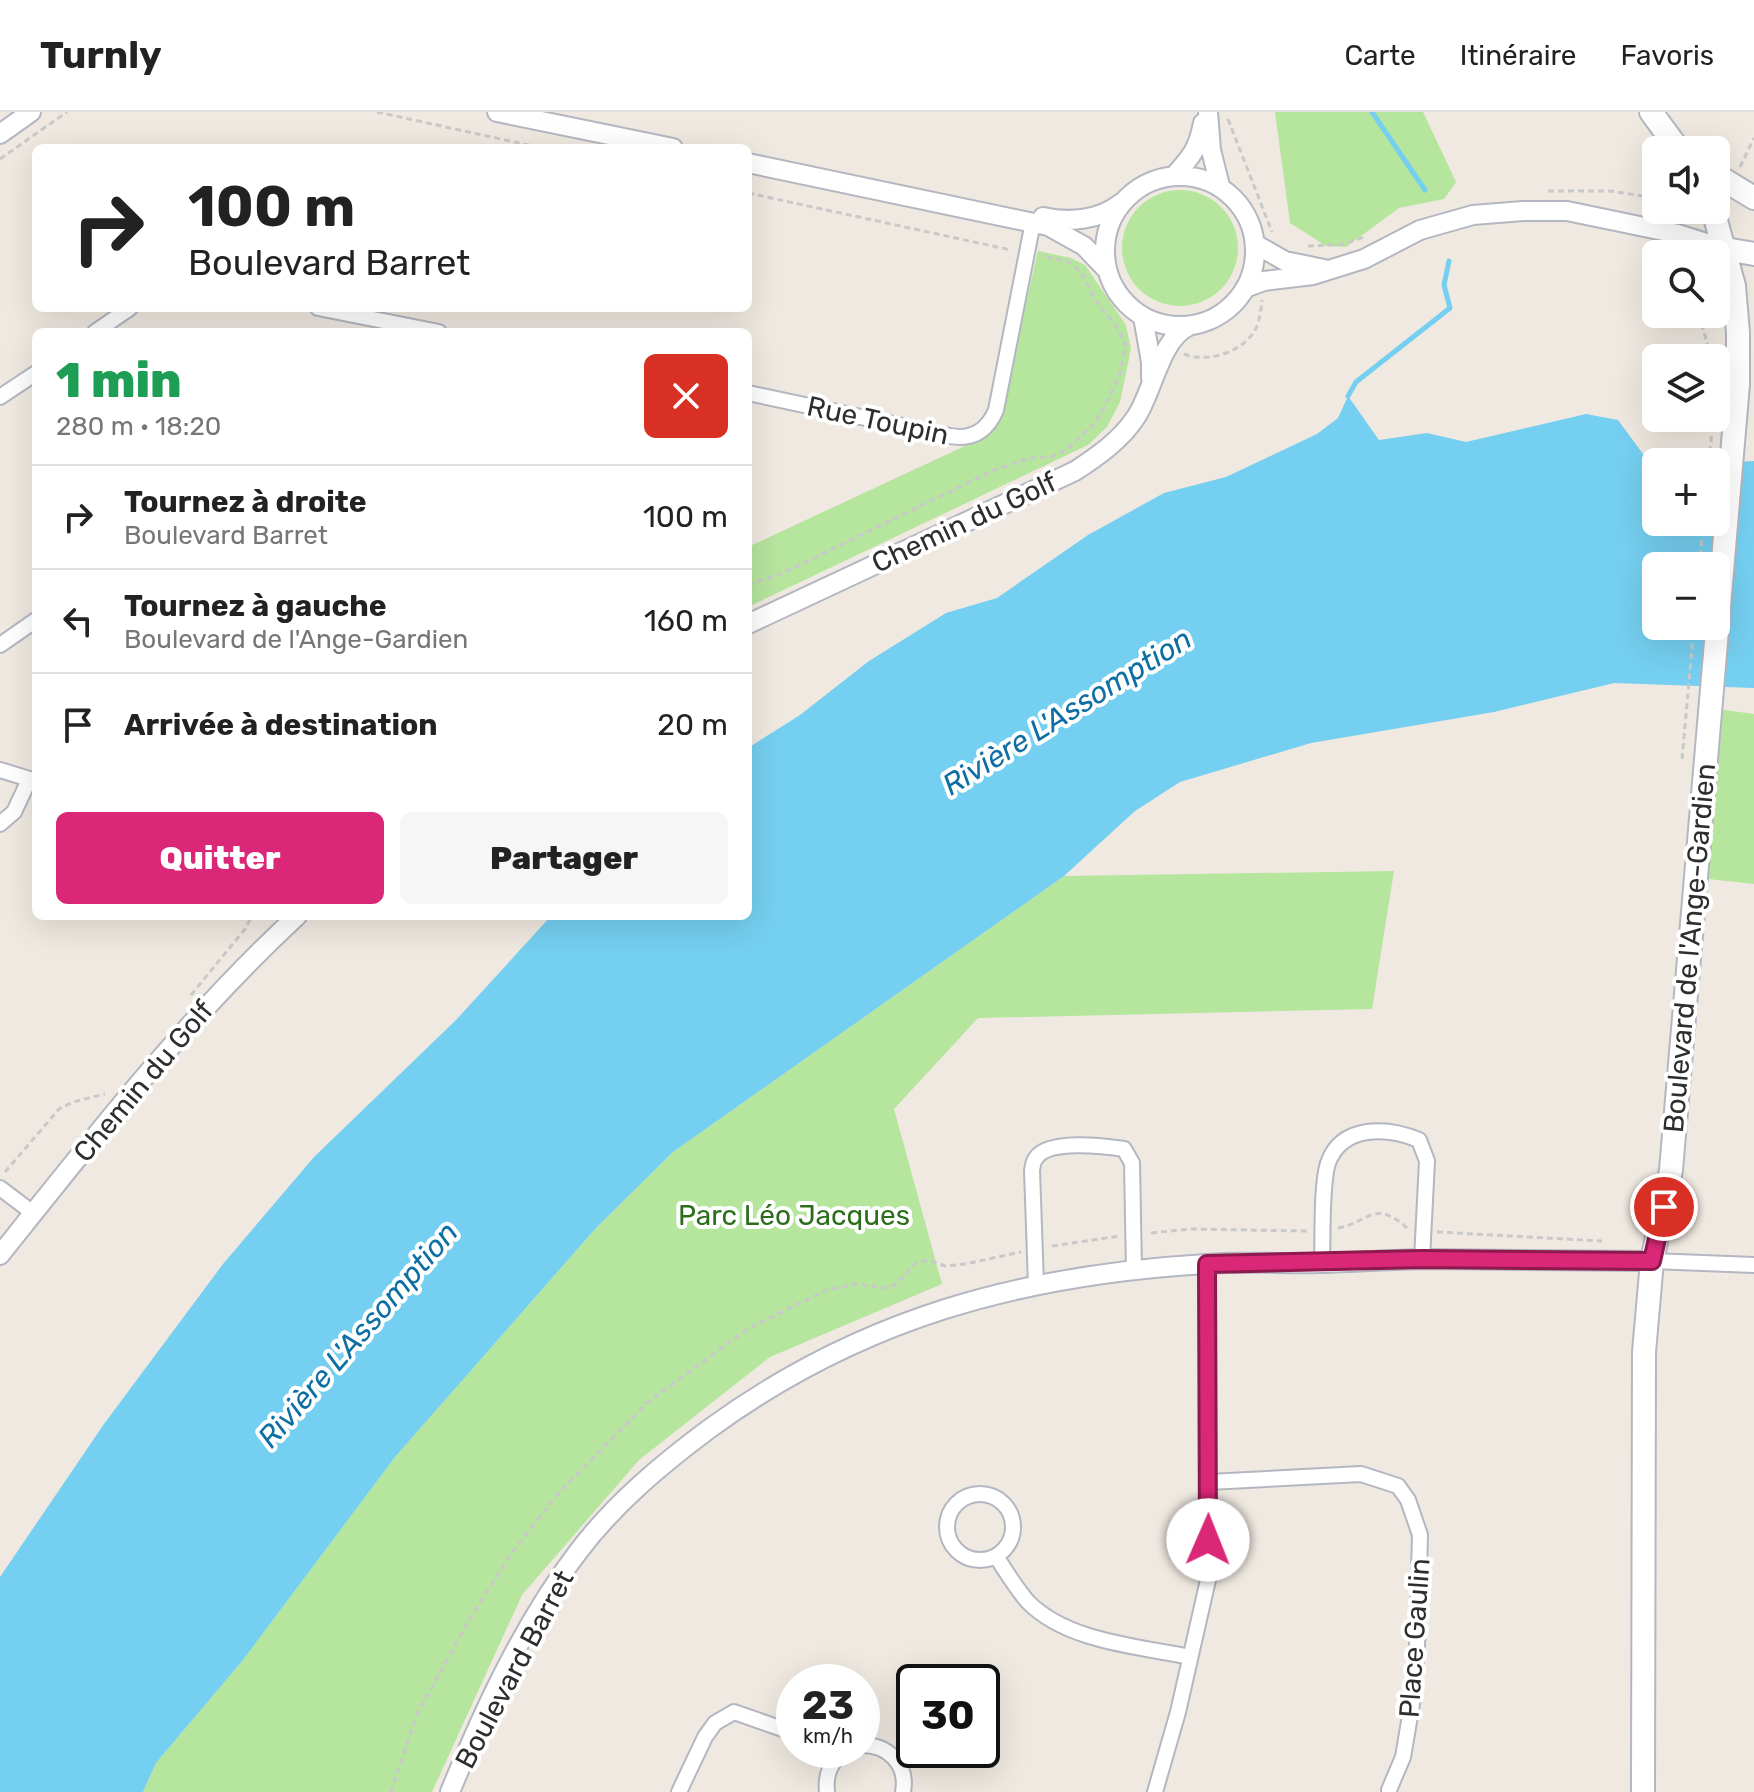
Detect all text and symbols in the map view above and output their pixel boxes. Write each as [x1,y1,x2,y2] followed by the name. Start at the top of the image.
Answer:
[40,32,162,78] text: Turnly
[1344,39,1416,72] text: Carte
[1460,39,1577,72] text: Itinéraire
[1621,39,1714,72] text: Favoris
[1642,136,1730,640] map controls
[1642,136,1730,224] button: sound
[188,174,355,240] text: 100 m
[56,176,160,280] icon: right
[1642,240,1730,328] button: search
[188,241,470,284] text: Boulevard Barret
[1642,344,1730,432] button: layers
[56,352,182,409] text: 1 min
[644,354,728,438] button: close
[804,389,952,452] street label: Rue Toupin
[56,411,221,442] text: 280 m · 18:20
[1642,448,1730,536] button: +
[867,465,1062,580] street label: Chemin du Golf
[124,484,367,520] text: Tournez à droite
[56,495,100,539] icon: right
[643,499,728,535] text: 100 m
[124,520,328,551] text: Boulevard Barret
[1642,552,1730,640] button: −
[124,588,387,624] text: Tournez à gauche
[56,599,100,643] icon: left
[644,603,728,639] text: 160 m
[936,621,1198,803] water label: Rivière L'Assomption
[124,624,468,655] text: Boulevard de l'Ange-Gardien
[56,703,100,747] icon: arrive
[124,707,438,743] text: Arrivée à destination
[657,707,728,743] text: 20 m
[1657,762,1722,1134] street label: Boulevard de l'Ange-Gardien
[56,812,384,904] button: Quitter
[400,812,728,904] button: Partager
[66,994,220,1169] street label: Chemin du Golf
[1630,1173,1698,1241] pin
[1642,1185,1686,1229] icon: arrive
[678,1199,910,1232] park label: Parc Léo Jacques
[250,1215,466,1455] water label: Rivière L'Assomption
[1166,1498,1250,1582] position arrow
[1392,1557,1437,1719] street label: Place Gaulin
[448,1565,581,1774] street label: Boulevard Barret
[896,1664,1000,1768] speed limit sign: 30
[802,1682,854,1729] text: 23
[803,1724,853,1748] text: km/h

